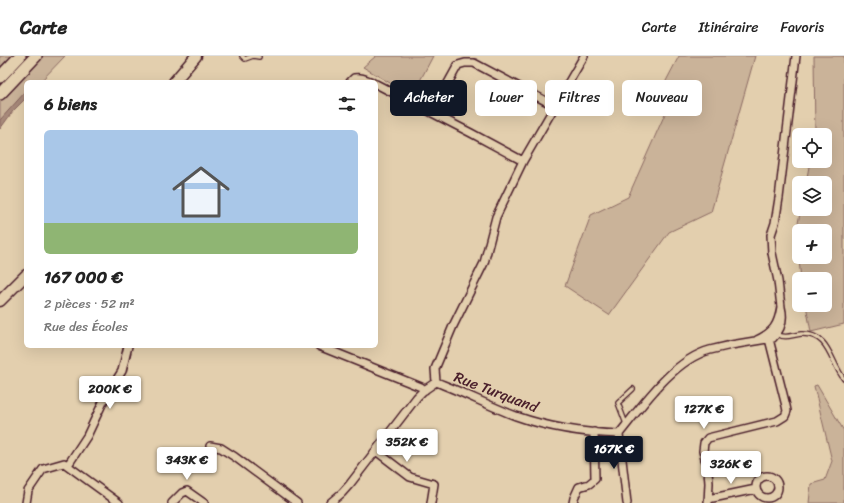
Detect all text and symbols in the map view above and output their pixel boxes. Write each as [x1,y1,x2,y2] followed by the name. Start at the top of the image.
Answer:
[20,11,67,44] text: Carte
[642,15,677,40] text: Carte
[699,15,758,40] text: Itinéraire
[780,15,824,40] text: Favoris
[390,80,467,116] chip: Acheter
[475,80,537,116] chip: Louer
[545,80,614,116] chip: Filtres
[622,80,702,116] chip: Nouveau
[44,89,97,119] text: 6 biens
[336,93,358,115] icon: filters
[792,128,832,312] map controls
[792,128,832,168] button: locate
[165,156,237,228] icon: home
[792,176,832,216] button: layers
[792,224,832,264] button: +
[44,262,123,292] text: 167 000 €
[792,272,832,312] button: −
[44,292,135,315] text: 2 pièces · 52 m²
[44,315,128,338] text: Rue des Écoles
[450,364,543,420] street label: Rue Turquand
[77,376,143,410] pin: 200K €
[88,377,132,400] text: 200K €
[671,396,737,430] pin: 127K €
[684,397,724,420] text: 127K €
[374,429,440,463] pin: 352K €
[386,430,428,453] text: 352K €
[581,436,647,470] pin: 167K €
[594,437,634,460] text: 167K €
[154,447,220,481] pin: 343K €
[166,448,208,471] text: 343K €
[698,451,764,485] pin: 326K €
[710,452,752,475] text: 326K €

